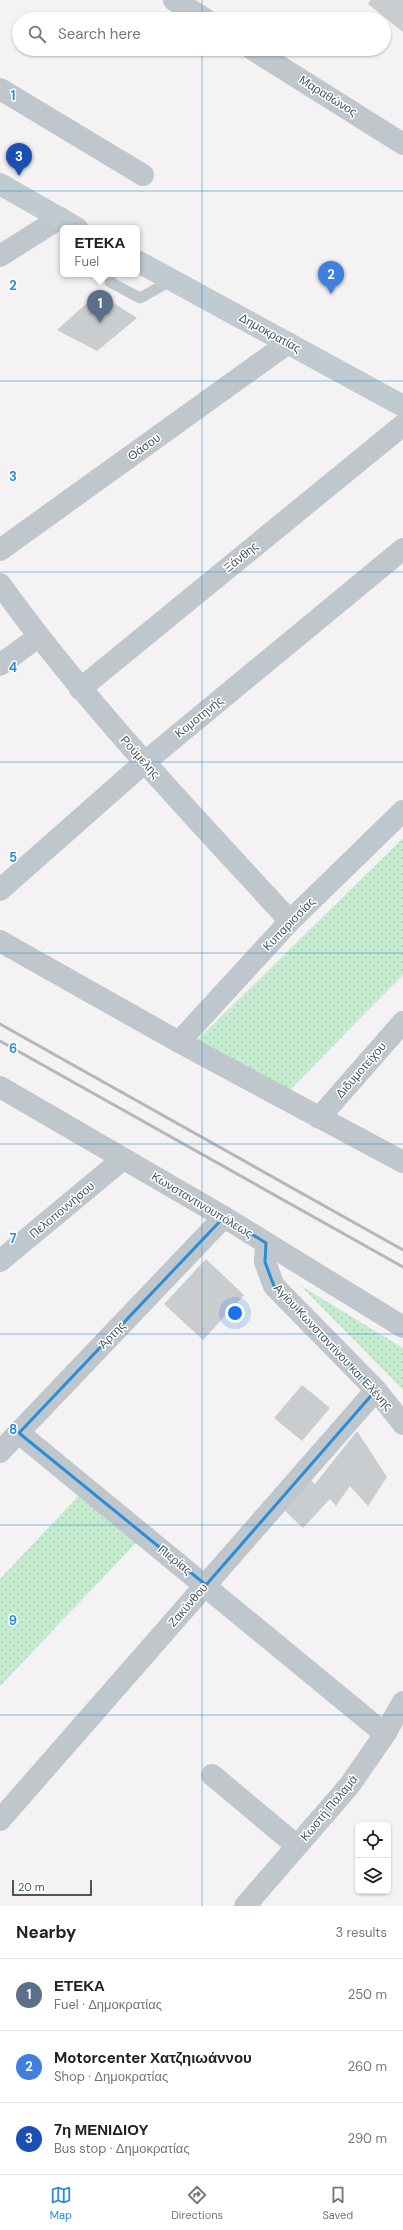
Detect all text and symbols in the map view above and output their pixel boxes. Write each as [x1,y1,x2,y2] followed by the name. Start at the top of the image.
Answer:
[12,12,391,56] search box
[26,23,48,45] icon: search
[58,24,141,44] text: Search here
[296,72,360,120] street label: Μαραθώνος
[11,87,15,104] text: 1
[6,143,32,176] pin: 3
[60,225,140,277] popup
[75,233,125,253] text: ΕΤΕΚΑ
[75,253,99,270] text: Fuel
[318,261,344,294] pin: 2
[9,277,17,294] text: 2
[87,290,113,323] pin: 1
[236,309,304,357] street label: Δημοκρατίας
[124,430,164,464] street label: Θάσου
[9,468,17,485] text: 3
[220,538,262,576] street label: Ξάνθης
[9,659,17,676] text: 4
[171,692,227,741] street label: Κομοτηνής
[117,732,163,782] street label: Ρούμελης
[9,849,17,866] text: 5
[259,893,319,954] street label: Κυπαρισσίας
[332,1039,390,1101] street label: Διδυμοτείχου
[9,1040,17,1057] text: 6
[148,1168,256,1242] street label: Κωνσταντινουπόλεως
[26,1178,98,1242] street label: Πελοποννήσου
[10,1230,17,1247] text: 7
[270,1280,396,1414] street label: Αγίου Κωνσταντίνου και Ελένης
[225,1303,245,1323] your location
[95,1318,129,1352] street label: Άρτης
[9,1421,17,1438] text: 8
[155,1542,195,1579] street label: Πιερίας
[165,1580,211,1630] street label: Ζακύνθου
[9,1612,17,1629] text: 9
[297,1772,361,1844] street label: Κωστή Παλαμά
[355,1822,391,1894] map controls
[355,1822,391,1858] button: locate
[355,1858,391,1894] button: layers
[12,1878,92,1897] scale bar
[18,1880,44,1894] text: 20 m
[16,1921,76,1943] text: Nearby
[335,1924,387,1941] text: 3 results
[54,1976,105,1996] text: ΕΤΕΚΑ
[27,1986,31,2003] text: 1
[348,1986,387,2003] text: 250 m
[54,1996,162,2013] text: Fuel · Δημοκρατίας
[54,2048,252,2068] text: Motorcenter Χατζηιωάννου
[25,2058,33,2075] text: 2
[347,2058,387,2075] text: 260 m
[54,2068,168,2085] text: Shop · Δημοκρατίας
[54,2120,148,2140] text: 7η ΜΕΝΙΔΙΟΥ
[25,2130,33,2147] text: 3
[348,2130,387,2147] text: 290 m
[54,2140,190,2157] text: Bus stop · Δημοκρατίας
[50,2184,72,2222] tab: Map
[171,2184,223,2222] tab: Directions
[322,2184,353,2222] tab: Saved

